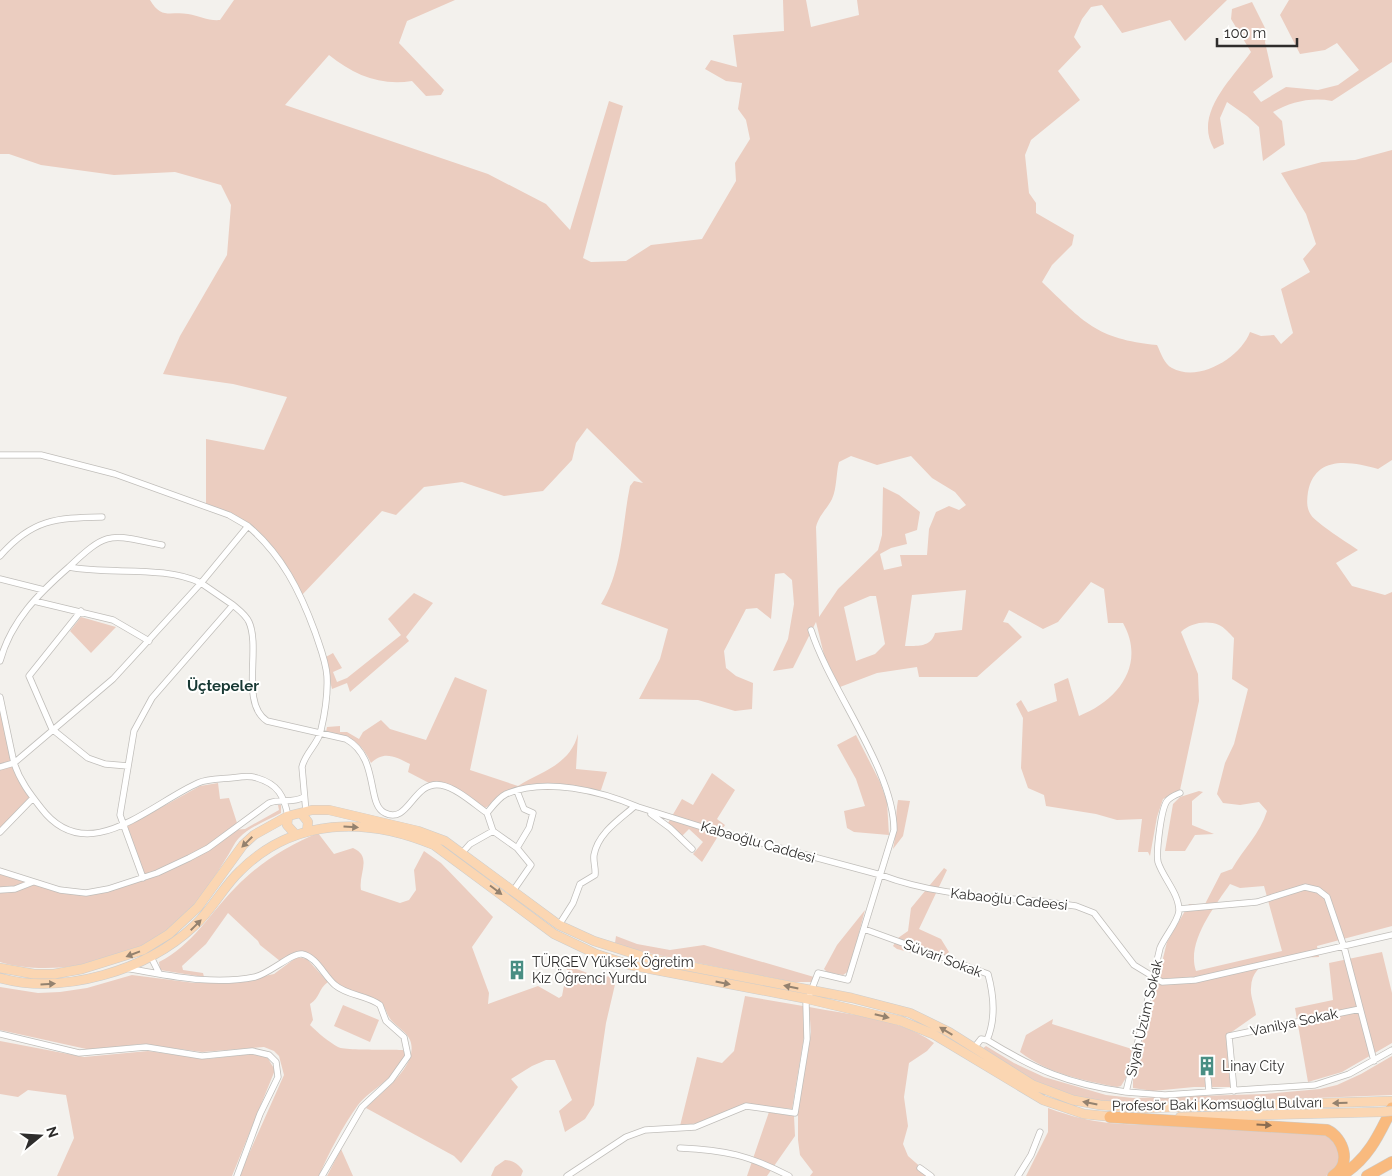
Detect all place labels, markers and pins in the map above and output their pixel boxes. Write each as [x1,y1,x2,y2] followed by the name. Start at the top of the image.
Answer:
[532,952,694,986] place label: TÜRGEV Yüksek Öğretim Kız Öğrenci Yurdu
[506,959,528,981] building icon: TÜRGEV Yüksek Öğretim Kız Öğrenci Yurdu
[1196,1055,1218,1077] building icon: Linay City
[1222,1058,1285,1074] place label: Linay City

